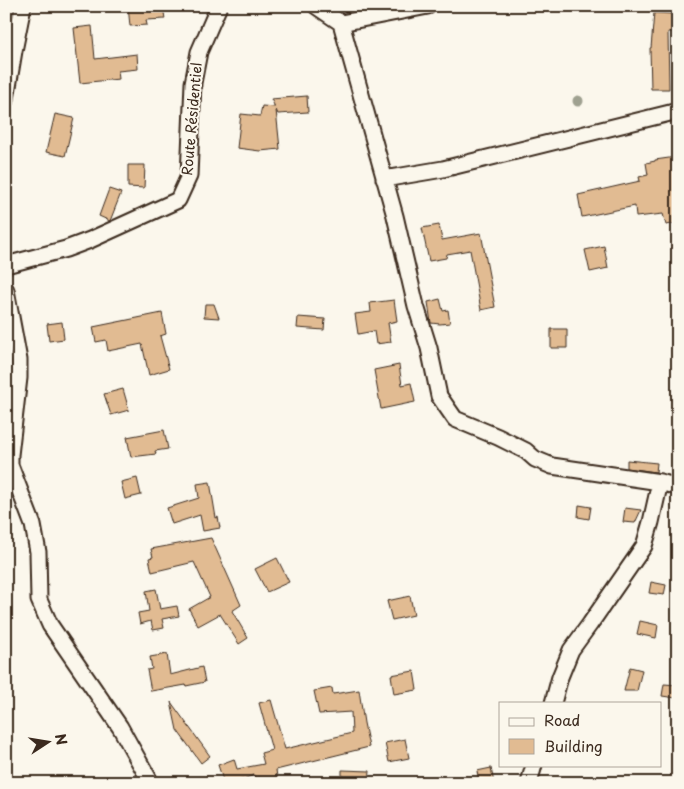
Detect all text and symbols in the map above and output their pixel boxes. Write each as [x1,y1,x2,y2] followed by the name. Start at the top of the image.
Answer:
[176,61,207,176] street label: Route Résidentiel
[499,702,662,766] legend
[544,708,580,731] text: Road
[22,716,72,766] north arrow
[50,732,73,747] text: N
[544,734,603,757] text: Building

